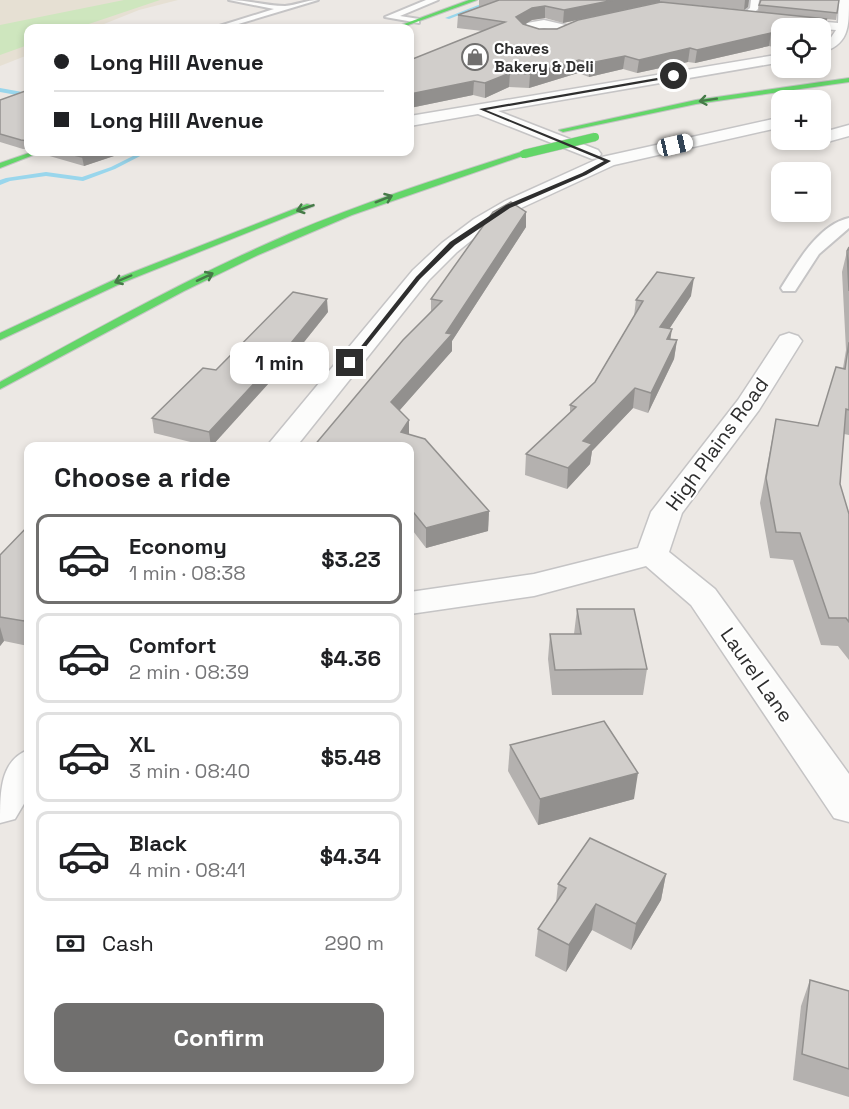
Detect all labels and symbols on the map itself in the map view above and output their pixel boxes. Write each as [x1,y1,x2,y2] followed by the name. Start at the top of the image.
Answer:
[494,38,594,77] place label: Chaves Bakery & Deli
[460,42,490,72] shop icon: Chaves Bakery & Deli
[660,62,687,89] route start
[699,95,718,106] one-way arrow
[655,132,695,158] car
[374,193,392,204] one-way arrow
[296,203,315,214] one-way arrow
[196,271,214,283] one-way arrow
[115,274,133,286] one-way arrow
[230,342,329,384] callout: 1 min
[336,349,363,376] route end
[660,372,774,516] street label: High Plains Road
[715,622,799,728] street label: Laurel Lane

